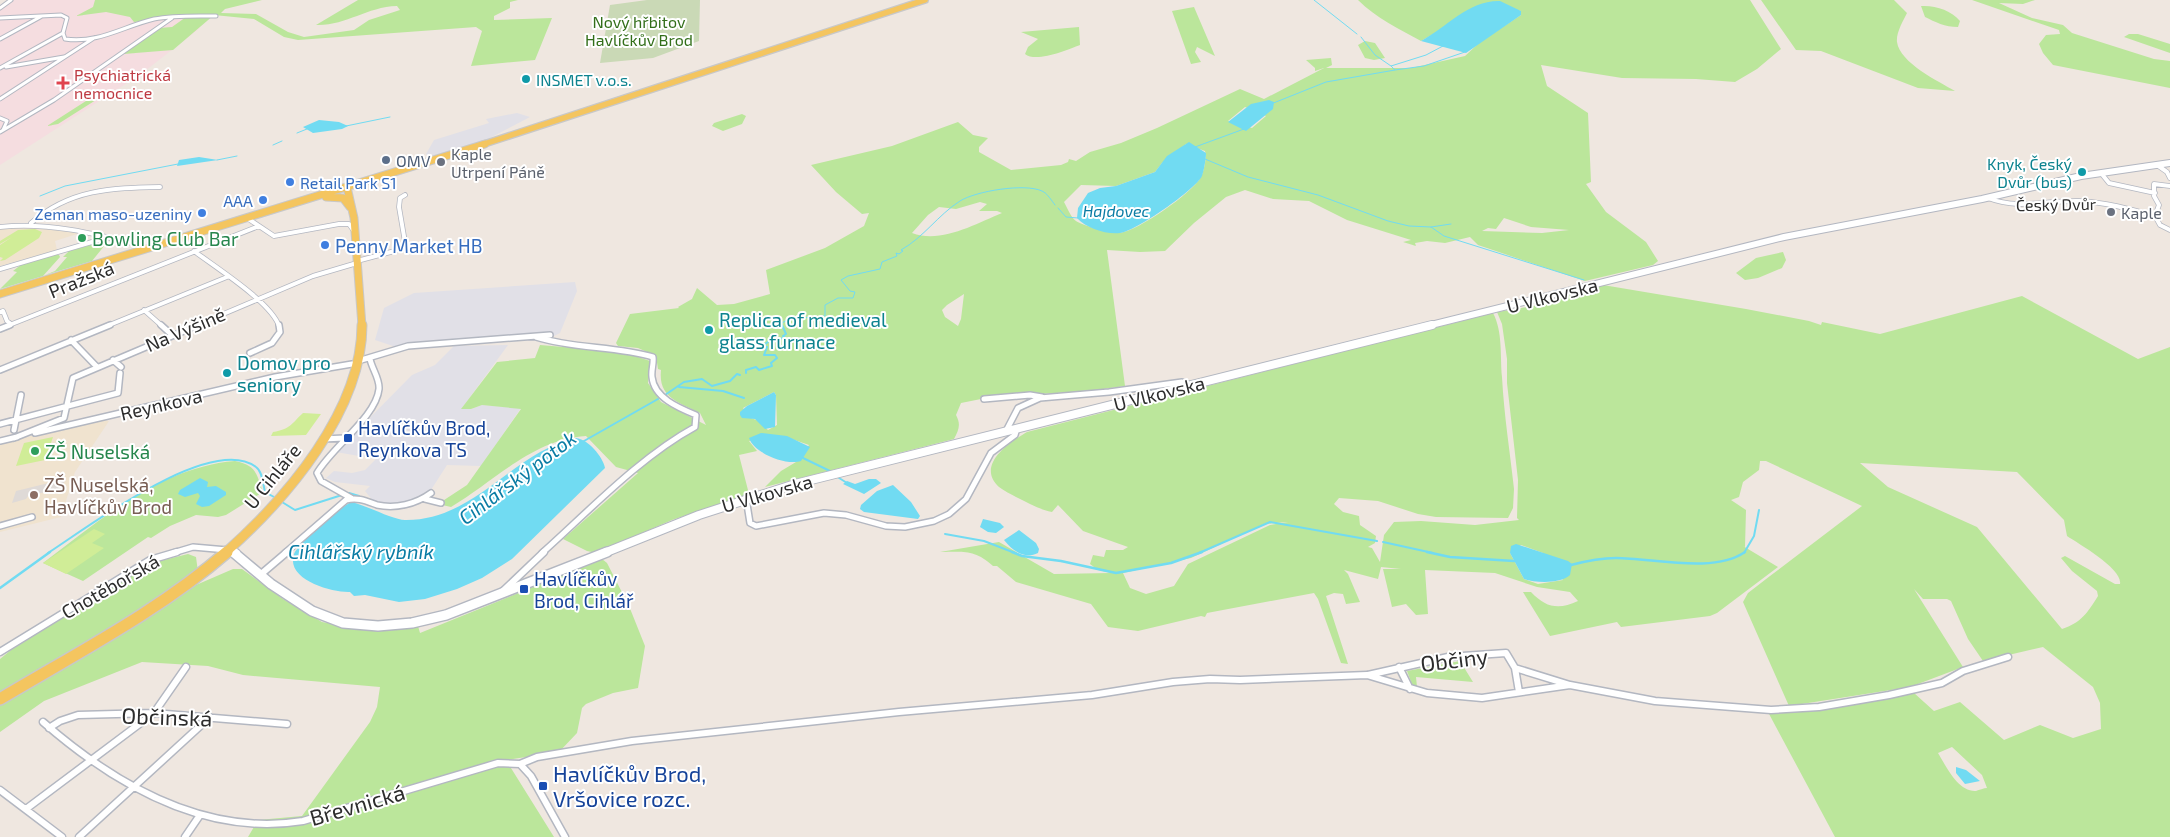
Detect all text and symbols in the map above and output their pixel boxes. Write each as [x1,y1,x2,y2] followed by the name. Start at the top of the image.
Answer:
[585,12,693,49] park label: Nový hřbitov Havlíčkův Brod
[74,65,171,102] place label: Psychiatrická nemocnice
[536,70,632,89] place label: INSMET v.o.s.
[520,73,532,85] marker: INSMET v.o.s.
[56,76,70,90] marker: Psychiatrická nemocnice
[451,144,545,181] place label: Kaple Utrpení Páně
[396,151,431,170] place label: OMV
[380,154,392,166] marker: OMV
[1987,154,2073,191] place label: Knyk, Český Dvůr (bus)
[435,156,447,168] marker: Kaple Utrpení Páně
[2076,166,2088,178] marker: Knyk, Český Dvůr (bus)
[300,173,397,192] place label: Retail Park S1
[284,176,296,188] marker: Retail Park S1
[223,191,253,210] place label: AAA
[257,194,269,206] marker: AAA
[2016,194,2097,214] street label: Český Dvůr
[1083,201,1150,221] water label: Hajdovec
[2121,203,2162,222] place label: Kaple
[35,204,193,223] place label: Zeman maso-uzeniny
[2105,206,2117,218] marker: Kaple
[196,207,208,219] marker: Zeman maso-uzeniny
[92,227,239,250] place label: Bowling Club Bar
[76,232,88,244] marker: Bowling Club Bar
[335,234,483,257] place label: Penny Market HB
[319,239,331,251] marker: Penny Market HB
[45,255,117,303] street label: Pražská
[1504,273,1600,317] street label: U Vlkovska
[141,302,229,356] street label: Na Výšině
[719,308,887,353] place label: Replica of medieval glass furnace
[703,324,715,336] marker: Replica of medieval glass furnace
[237,351,331,396] place label: Domov pro seniory
[221,367,233,379] marker: Domov pro seniory
[1111,371,1207,415] street label: U Vlkovska
[118,383,204,425] street label: Reynkova
[358,416,490,461] place label: Havlíčkův Brod, Reynkova TS
[454,425,581,530] water label: Cihlářský potok
[342,432,354,444] marker: Havlíčkův Brod, Reynkova TS
[239,439,305,513] street label: U Cihláře
[45,440,150,463] place label: ZŠ Nuselská
[29,445,41,457] marker: ZŠ Nuselská
[719,469,815,517] street label: U Vlkovska
[44,473,172,518] place label: ZŠ Nuselská, Havlíčkův Brod
[28,489,40,501] marker: ZŠ Nuselská, Havlíčkův Brod
[288,539,434,564] water label: Cihlářský rybník
[57,549,163,623] street label: Chotěbořská
[534,567,634,612] place label: Havlíčkův Brod, Cihlář
[518,583,530,595] marker: Havlíčkův Brod, Cihlář
[1419,642,1490,676] street label: Občiny
[121,701,213,731] street label: Občinská
[553,760,706,811] place label: Havlíčkův Brod, Vršovice rozc.
[306,778,408,830] street label: Břevnická
[537,780,549,792] marker: Havlíčkův Brod, Vršovice rozc.

